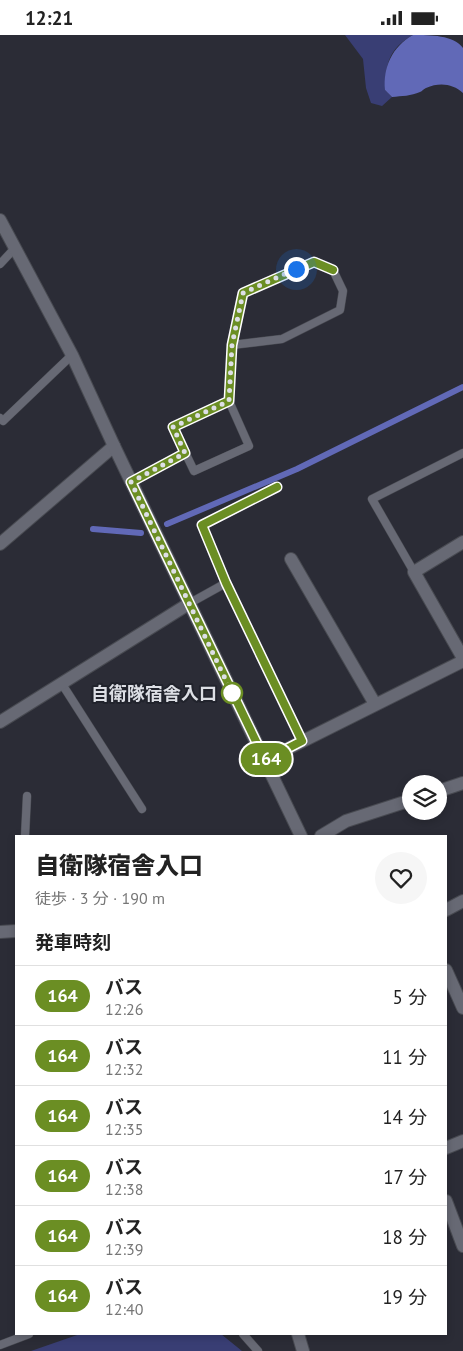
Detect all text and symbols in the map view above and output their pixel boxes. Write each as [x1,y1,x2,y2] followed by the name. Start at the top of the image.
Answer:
[25,6,73,30] text: 12:21
[284,257,309,282] your location
[91,682,217,705] place label: 自衛隊宿舎入口
[221,682,243,704] marker: 自衛隊宿舎入口
[237,743,295,775] line badge: 164
[251,747,281,770] text: 164
[402,775,447,820] map controls
[402,775,447,820] button: layers
[35,850,203,881] text: 自衛隊宿舎入口
[375,852,427,904] button: heart
[35,888,165,908] text: 徒歩 · 3 分 · 190 m
[35,930,111,954] text: 発車時刻
[105,975,143,999] text: バス
[47,984,78,1007] text: 164
[393,985,427,1009] text: 5 分
[105,999,143,1019] text: 12:26
[105,1035,143,1059] text: バス
[47,1044,78,1067] text: 164
[382,1045,427,1069] text: 11 分
[105,1059,143,1079] text: 12:32
[105,1095,143,1119] text: バス
[47,1104,78,1127] text: 164
[382,1105,427,1129] text: 14 分
[105,1119,143,1139] text: 12:35
[105,1155,143,1179] text: バス
[47,1164,78,1187] text: 164
[383,1165,427,1189] text: 17 分
[105,1179,143,1199] text: 12:38
[105,1215,143,1239] text: バス
[47,1224,78,1247] text: 164
[382,1225,427,1249] text: 18 分
[105,1239,143,1259] text: 12:39
[105,1275,143,1299] text: バス
[47,1284,78,1307] text: 164
[382,1285,427,1309] text: 19 分
[105,1299,143,1319] text: 12:40

